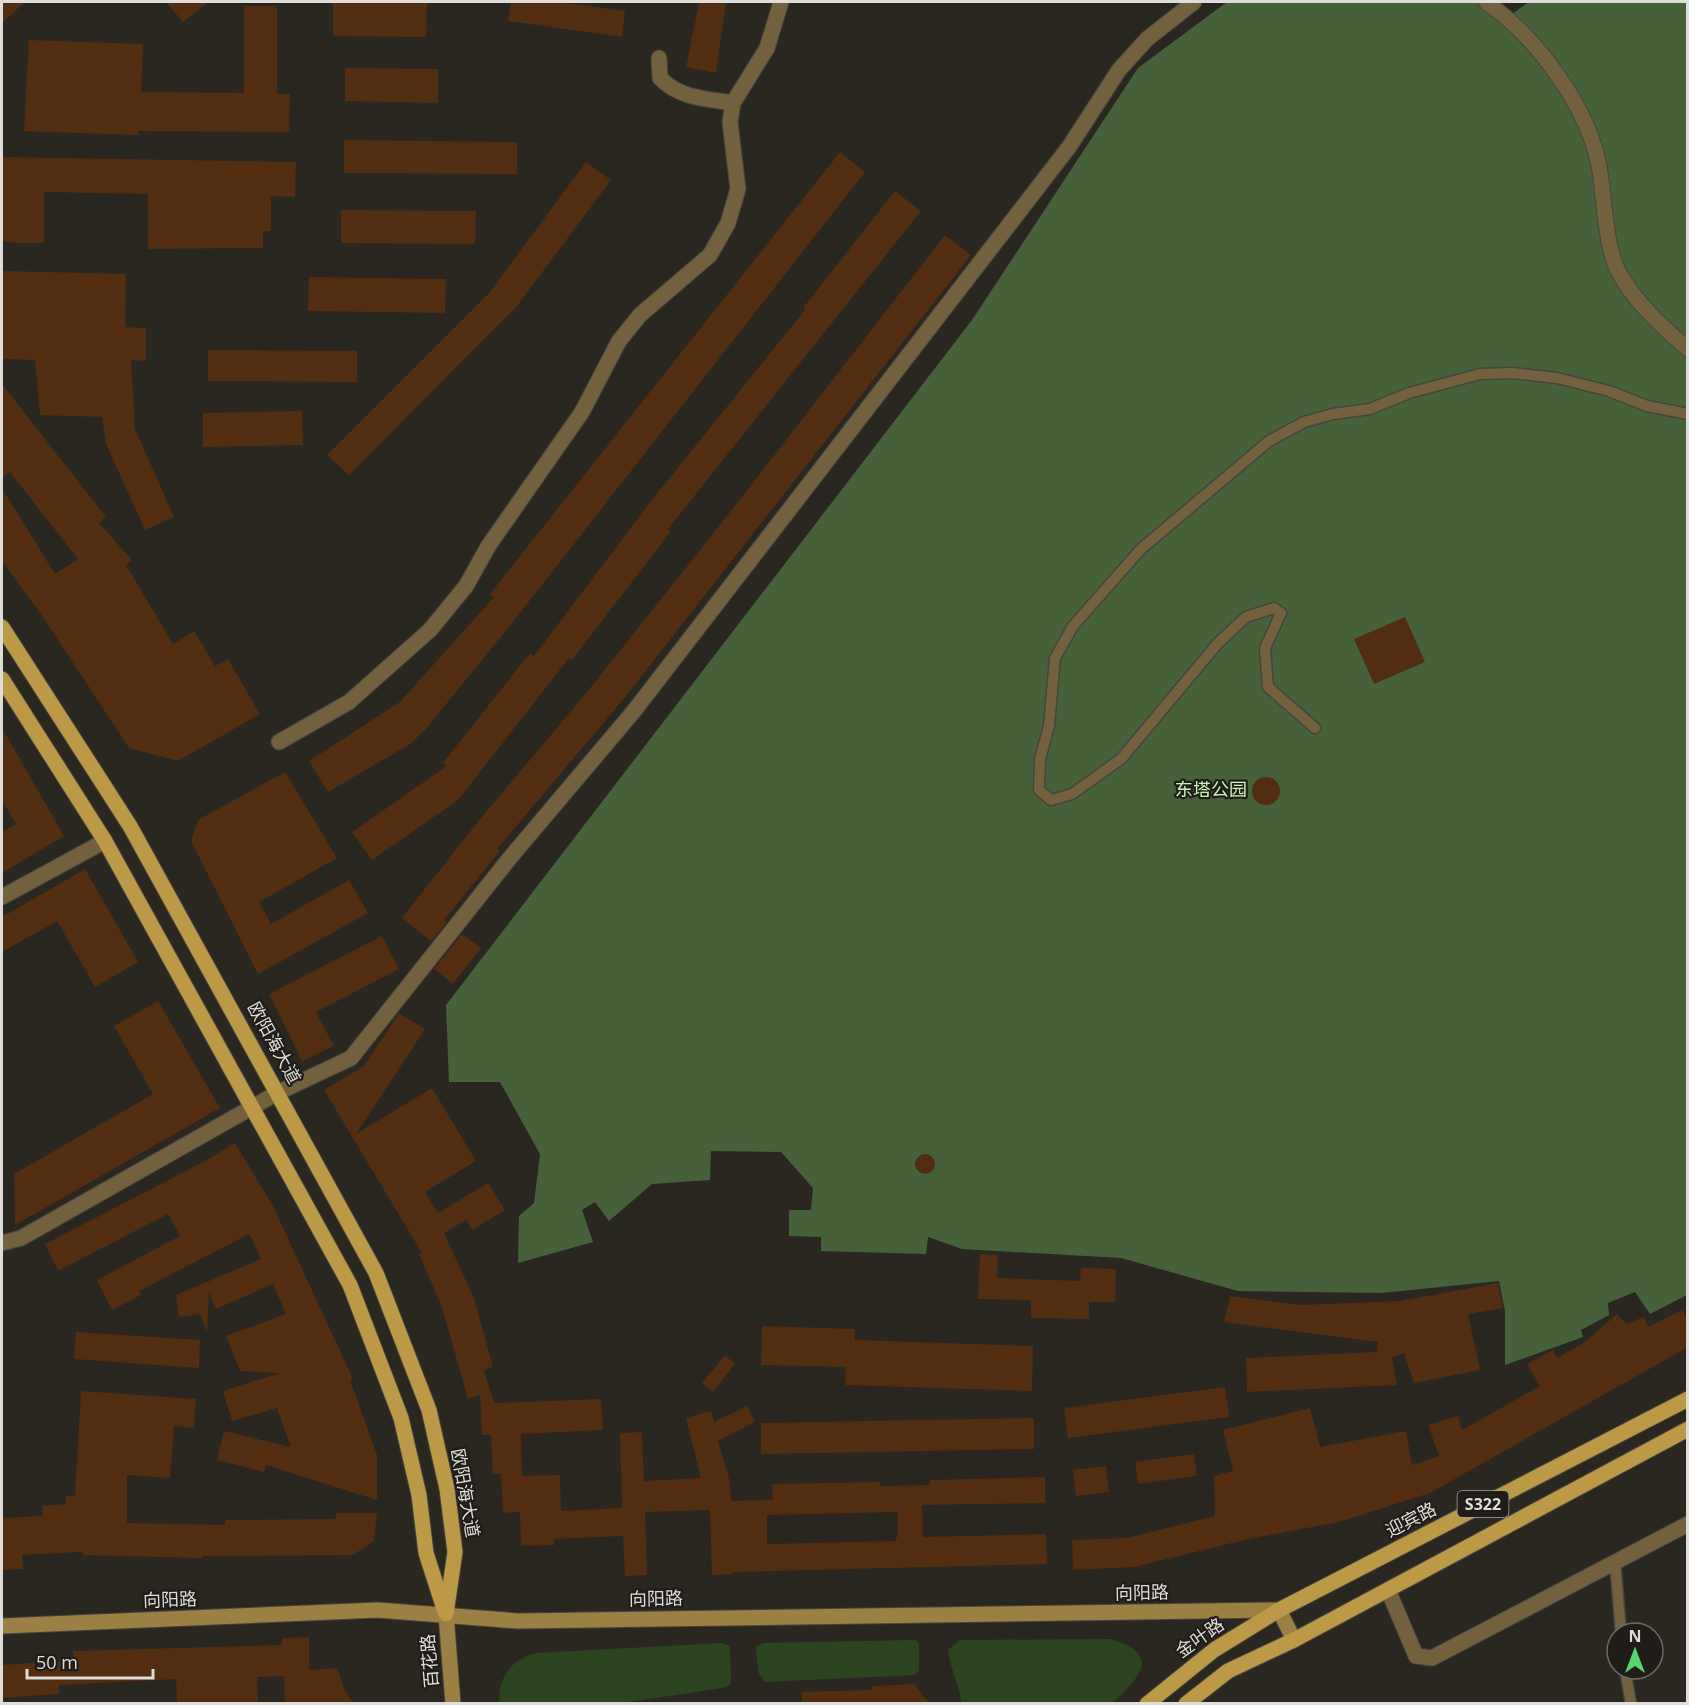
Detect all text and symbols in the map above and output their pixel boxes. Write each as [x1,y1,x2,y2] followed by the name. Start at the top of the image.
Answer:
[1175,777,1247,801] park label: 东塔公园
[243,997,307,1088] street label: 欧阳海大道
[446,1446,486,1539] street label: 欧阳海大道
[1458,1491,1508,1517] road number: S322
[1381,1496,1440,1542] street label: 迎宾路
[1115,1580,1169,1604] street label: 向阳路
[143,1586,197,1612] street label: 向阳路
[629,1586,683,1610] street label: 向阳路
[1170,1612,1228,1662] street label: 金叶路
[1605,1621,1665,1681] north arrow
[1628,1625,1642,1647] text: N
[415,1633,443,1689] street label: 百花路
[27,1642,153,1680] scale bar
[36,1650,78,1674] text: 50 m

